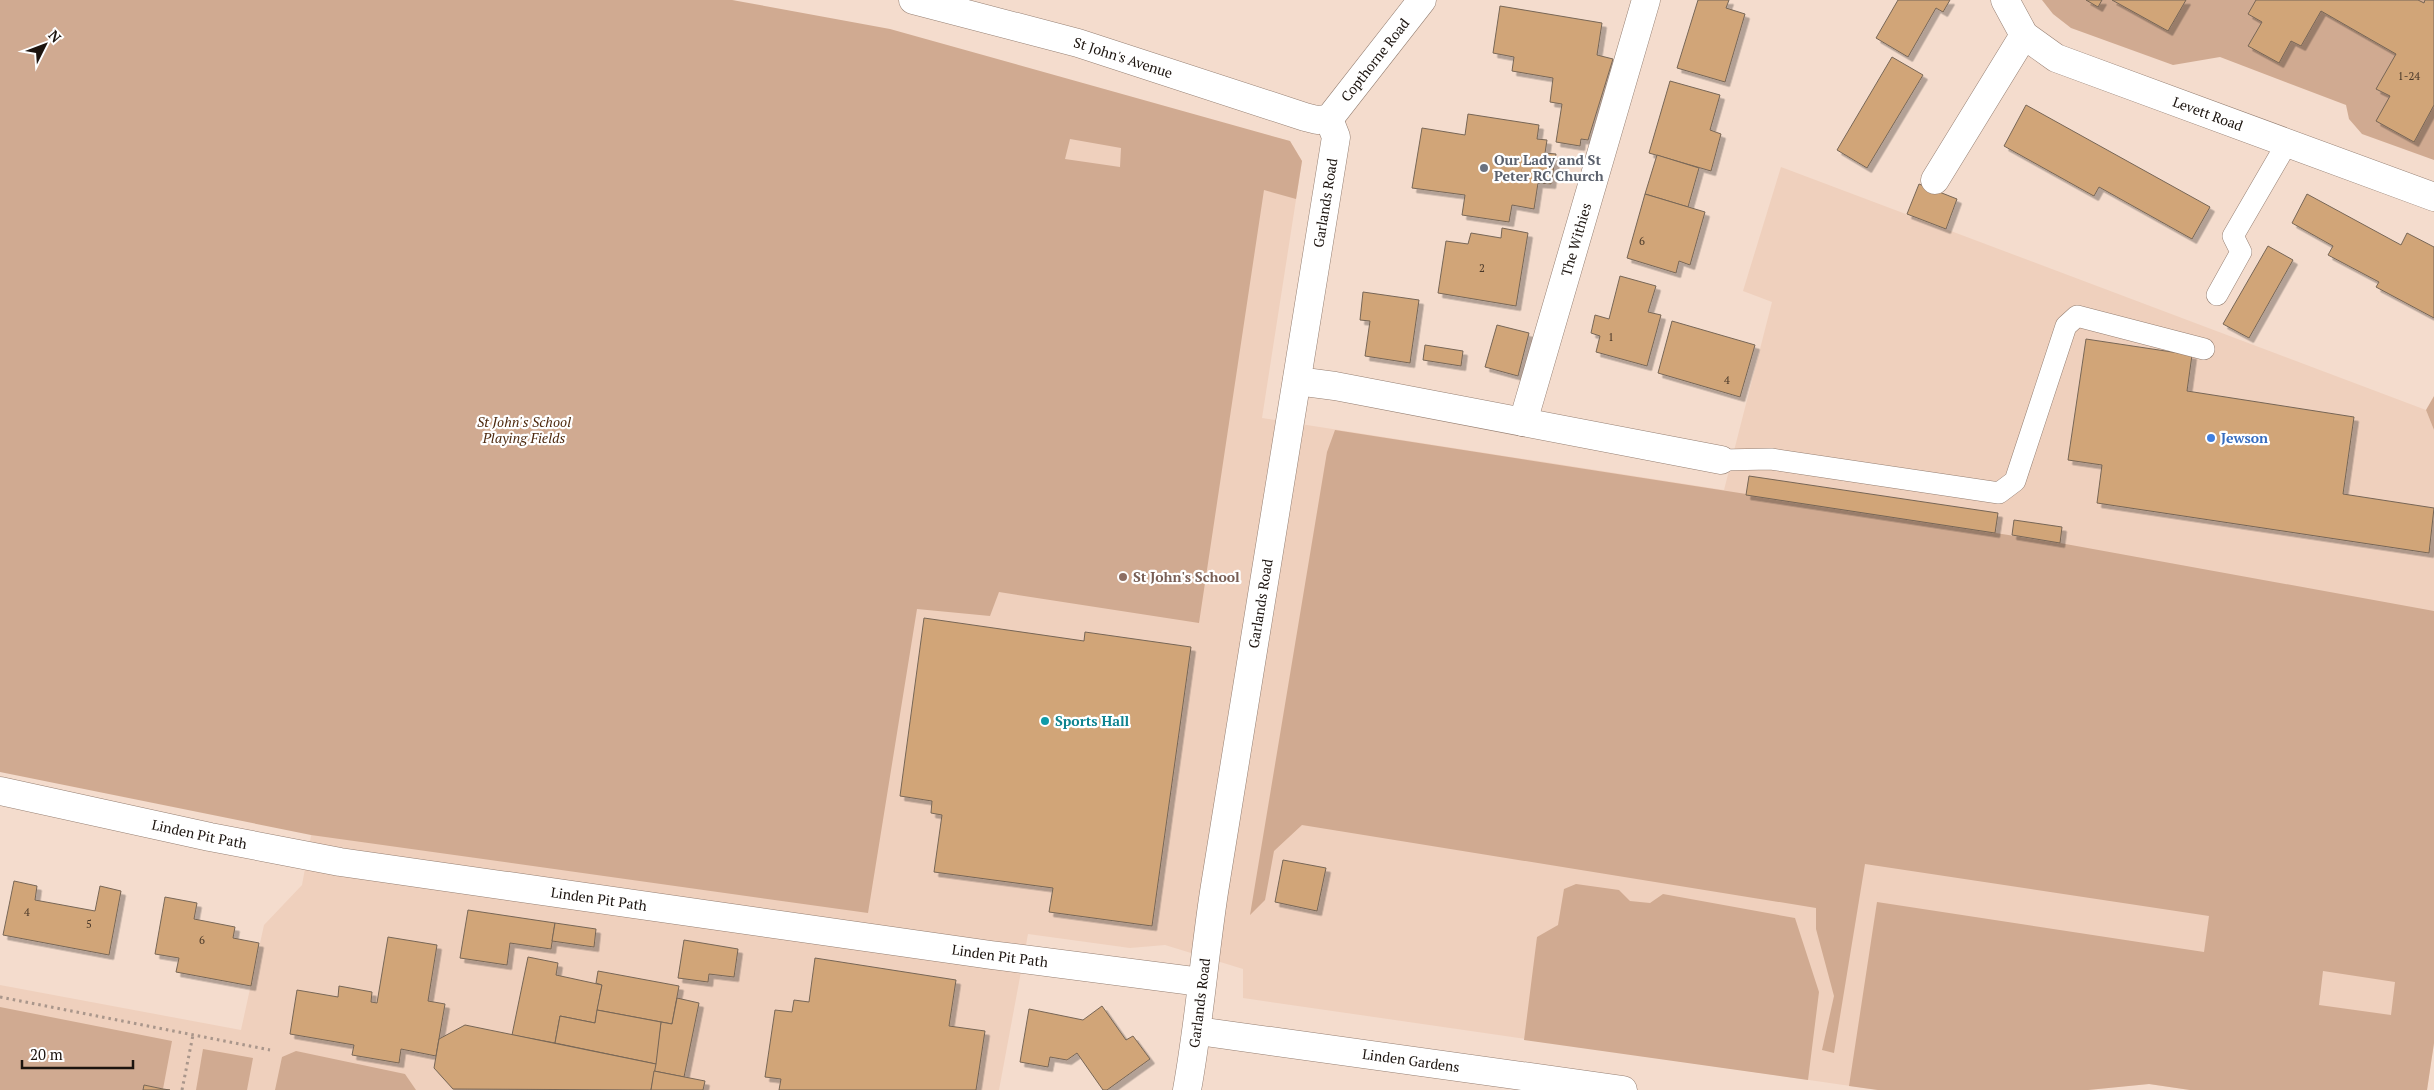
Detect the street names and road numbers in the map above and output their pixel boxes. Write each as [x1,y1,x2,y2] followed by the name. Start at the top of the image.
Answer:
[1336,14,1413,105] street label: Copthorne Road
[1072,32,1175,82] street label: St John's Avenue
[2170,92,2246,135] street label: Levett Road
[1308,156,1341,249] street label: Garlands Road
[1556,201,1595,278] street label: The Withies
[1244,557,1277,650] street label: Garlands Road
[150,815,249,853] street label: Linden Pit Path
[550,882,648,915] street label: Linden Pit Path
[951,940,1049,971] street label: Linden Pit Path
[1184,957,1214,1049] street label: Garlands Road
[1361,1044,1461,1076] street label: Linden Gardens

